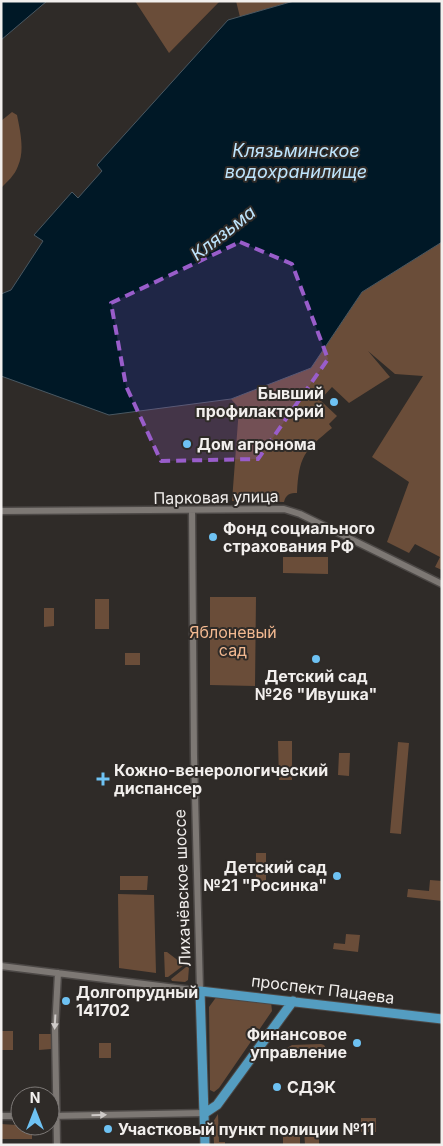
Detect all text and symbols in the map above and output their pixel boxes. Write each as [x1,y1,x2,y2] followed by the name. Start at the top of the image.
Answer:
[225,140,367,182] water label: Клязьминское водохранилище
[186,201,260,265] water label: Клязьма
[196,383,324,421] place label: Бывший профилакторий
[328,396,340,408] marker: Бывший профилакторий
[197,434,316,454] place label: Дом агронома
[181,438,193,450] marker: Дом агронома
[153,486,279,508] street label: Парковая улица
[223,518,375,556] place label: Фонд социального страхования РФ
[207,531,219,543] marker: Фонд социального страхования РФ
[189,622,277,660] park label: Яблоневый сад
[310,653,322,665] marker: Детский сад №26 "Ивушка"
[255,666,377,704] place label: Детский сад №26 "Ивушка"
[114,760,328,798] place label: Кожно-венерологический диспансер
[96,772,110,786] marker: Кожно-венерологический диспансер
[169,809,195,967] street label: Лихачёвское шоссе
[203,857,327,895] place label: Детский сад №21 "Росинка"
[331,870,343,882] marker: Детский сад №21 "Росинка"
[250,970,396,1008] street label: проспект Пацаева
[76,982,198,1020] place label: Долгопрудный 141702
[60,995,72,1007] marker: Долгопрудный 141702
[51,1014,59,1030] one-way arrow
[247,1024,347,1062] place label: Финансовое управление
[351,1037,363,1049] marker: Финансовое управление
[287,1077,337,1097] place label: СДЭК
[271,1081,283,1093] marker: СДЭК
[10,1086,60,1136] north arrow
[30,1089,40,1106] text: N
[91,1111,107,1119] one-way arrow
[118,1119,374,1139] place label: Участковый пункт полиции №11
[102,1123,114,1135] marker: Участковый пункт полиции №11

